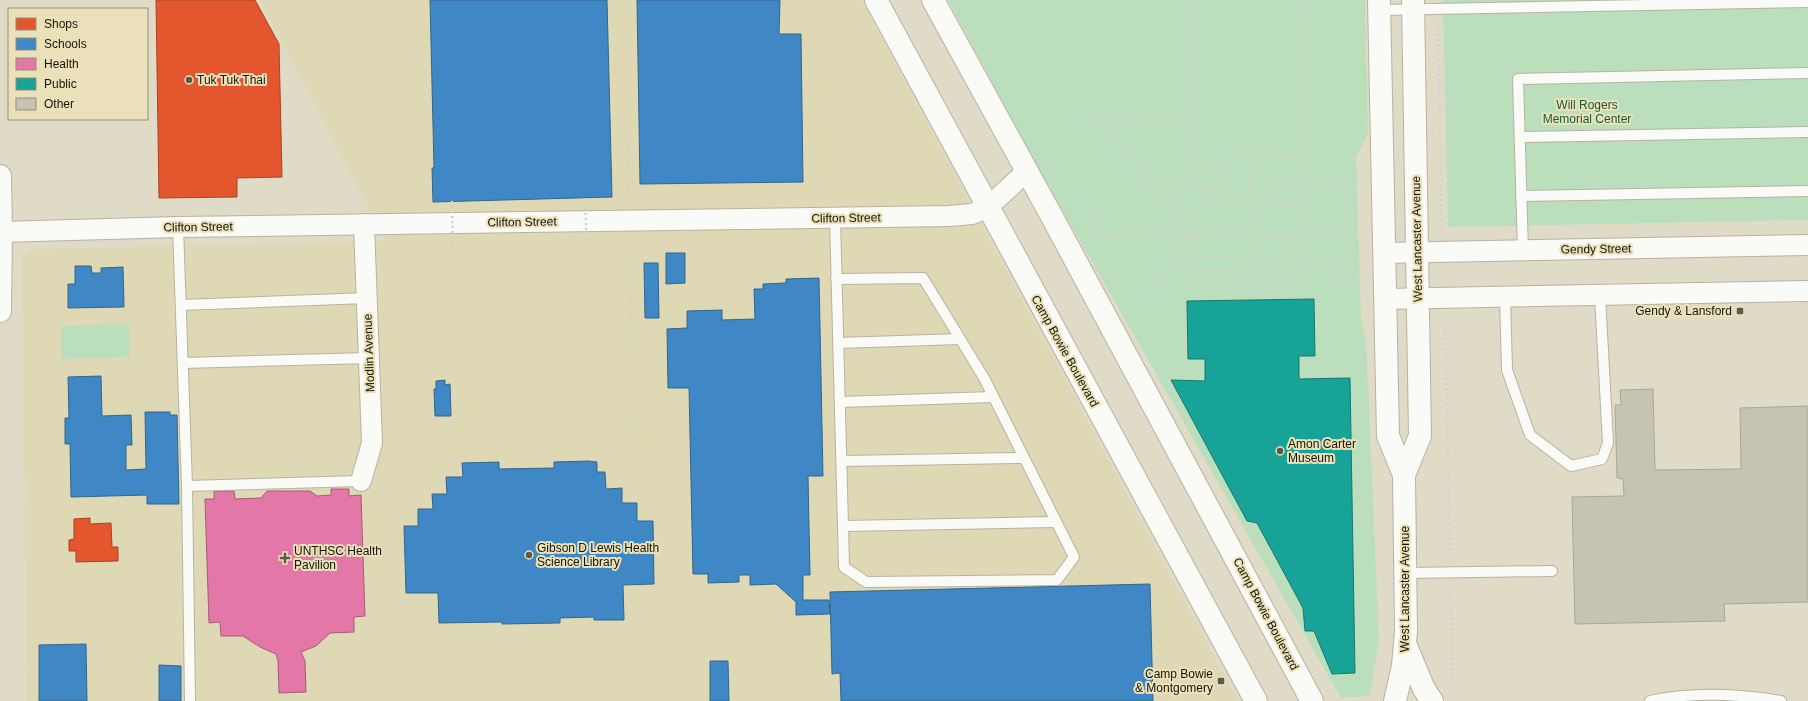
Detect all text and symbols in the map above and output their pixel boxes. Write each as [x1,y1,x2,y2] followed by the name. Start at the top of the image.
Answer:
[8,8,148,120] legend
[44,17,78,31] text: Shops
[44,37,87,51] text: Schools
[44,57,79,71] text: Health
[197,73,266,87] place label: Tuk Tuk Thai
[184,75,194,85] marker: Tuk Tuk Thai
[44,77,77,91] text: Public
[44,97,74,111] text: Other
[1543,98,1631,126] park label: Will Rogers Memorial Center
[1409,175,1425,302] street label: West Lancaster Avenue
[811,210,881,226] street label: Clifton Street
[487,214,557,230] street label: Clifton Street
[163,219,233,235] street label: Clifton Street
[1561,241,1632,257] street label: Gendy Street
[1028,293,1102,409] street label: Camp Bowie Boulevard
[1635,304,1732,318] place label: Gendy & Lansford
[1735,306,1745,316] marker: Gendy & Lansford
[361,313,377,392] street label: Modlin Avenue
[1288,437,1356,465] place label: Amon Carter Museum
[1275,446,1285,456] marker: Amon Carter Museum
[1398,526,1412,652] street label: West Lancaster Avenue
[537,541,659,569] place label: Gibson D Lewis Health Science Library
[294,544,382,572] place label: UNTHSC Health Pavilion
[524,550,534,560] marker: Gibson D Lewis Health Science Library
[279,552,291,564] marker: UNTHSC Health Pavilion
[1230,555,1302,673] street label: Camp Bowie Boulevard
[1135,667,1213,695] place label: Camp Bowie & Montgomery
[1216,676,1226,686] marker: Camp Bowie & Montgomery

